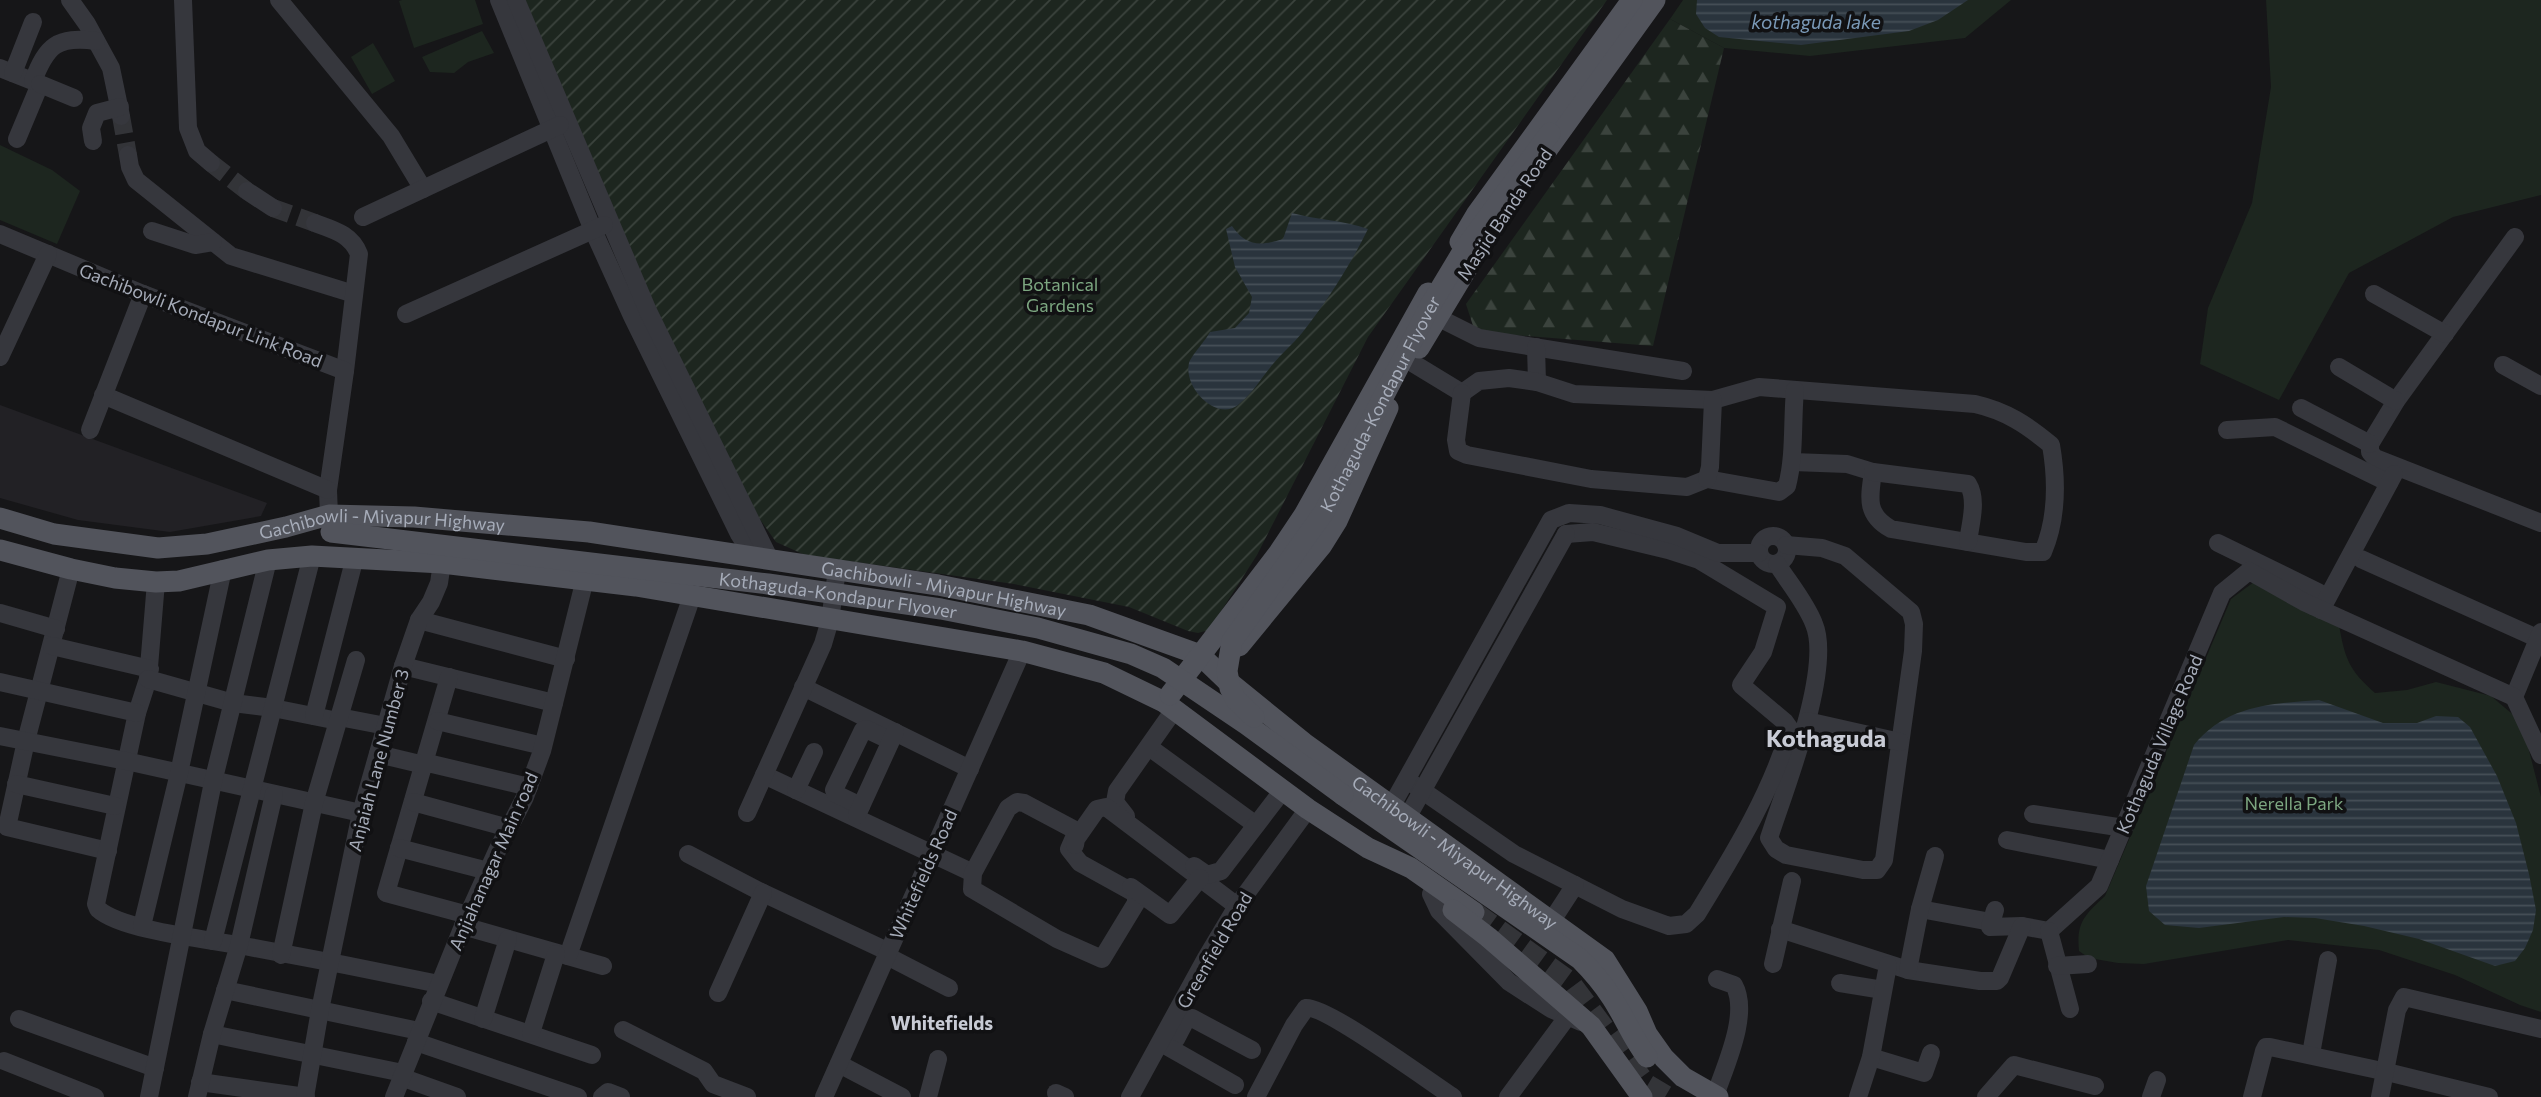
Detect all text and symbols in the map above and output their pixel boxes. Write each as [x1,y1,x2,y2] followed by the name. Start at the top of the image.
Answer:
[1751,10,1881,33] water label: kothaguda lake
[1452,144,1556,284] street label: Masjid Banda Road
[76,258,326,372] street label: Gachibowli Kondapur Link Road
[1022,273,1098,316] park label: Botanical Gardens
[1315,292,1445,516] street label: Kothaguda-Kondapur Flyover
[257,504,506,544] street label: Gachibowli - Miyapur Highway
[820,556,1068,621] street label: Gachibowli - Miyapur Highway
[718,567,959,623] street label: Kothaguda-Kondapur Flyover
[2111,651,2207,837] street label: Kothaguda Village Road
[343,666,413,854] street label: Anjaiah Lane Number 3
[1766,723,1886,752] district label: Kothaguda
[444,768,542,954] street label: Anjiahanagar Main road
[1348,770,1562,933] street label: Gachibowli - Miyapur Highway
[2244,792,2344,814] park label: Nerella Park
[885,806,961,942] street label: Whitefields Road
[1172,888,1256,1012] street label: Greenfield Road
[891,1011,993,1034] district label: Whitefields

